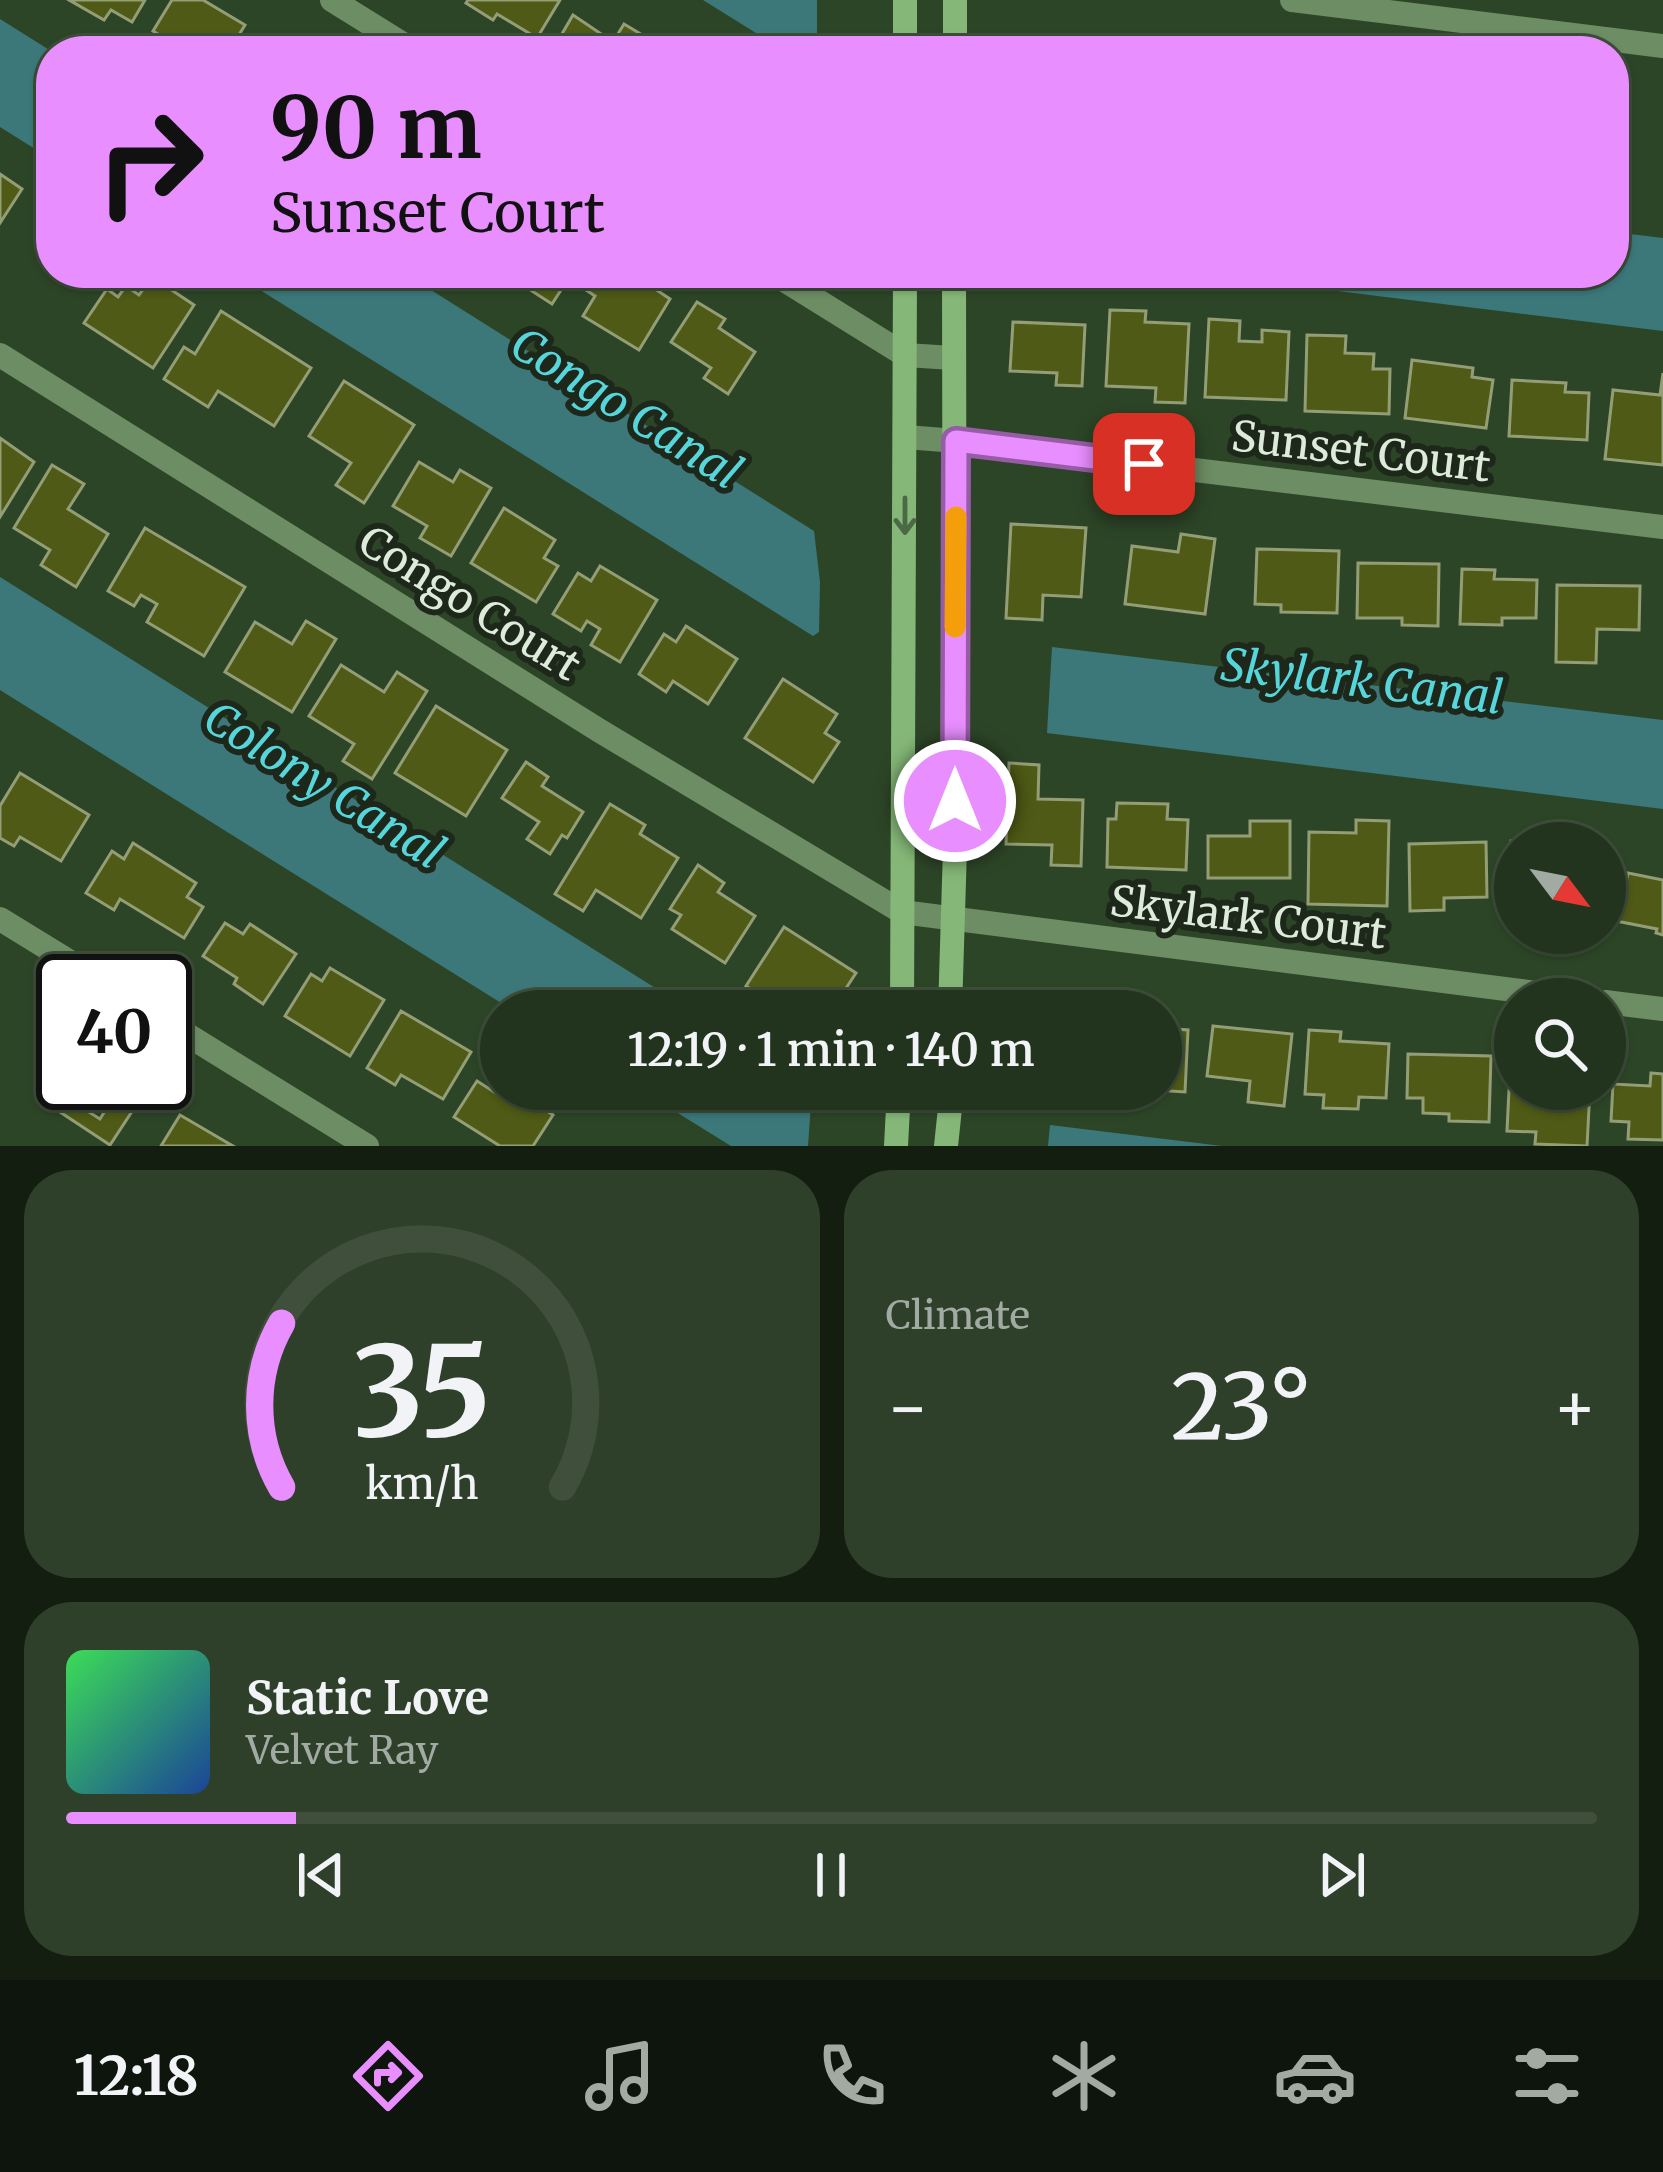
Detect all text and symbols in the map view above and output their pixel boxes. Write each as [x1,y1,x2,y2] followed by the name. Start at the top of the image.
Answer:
[270,75,482,181] text: 90 m
[72,84,228,240] icon: right
[270,179,605,247] text: Sunset Court
[500,315,752,501] water label: Congo Canal
[1229,409,1493,493] street label: Sunset Court
[1093,413,1195,515] pin
[1111,431,1177,497] icon: arrive
[894,496,916,535] one-way arrow
[349,514,590,692] street label: Congo Court
[1218,636,1506,726] water label: Skylark Canal
[194,689,454,881] water label: Colony Canal
[892,738,1018,864] position arrow
[1494,822,1626,954] north arrow
[1494,822,1626,1110] map controls
[1107,874,1389,960] street label: Skylark Court
[36,954,192,1110] speed limit sign: 40
[1494,978,1626,1110] button: search
[627,1022,1035,1078] text: 12:19 · 1 min · 140 m
[886,1291,1030,1340] text: Climate
[352,1313,491,1470] text: 35
[1171,1350,1312,1464] text: 23°
[886,1366,930,1449] text: −
[1553,1366,1597,1449] text: +
[365,1457,479,1511] text: km/h
[246,1670,489,1726] text: Static Love
[246,1726,438,1775] text: Velvet Ray
[288,1842,354,1908] icon: previous
[798,1842,864,1908] icon: pause
[1309,1842,1375,1908] icon: next
[346,2034,430,2118] icon: directions
[578,2034,662,2118] icon: music
[810,2034,894,2118] icon: phone
[1042,2034,1126,2118] icon: climate
[1273,2034,1357,2118] icon: car
[1505,2034,1589,2118] icon: filters
[74,2042,199,2110] text: 12:18

